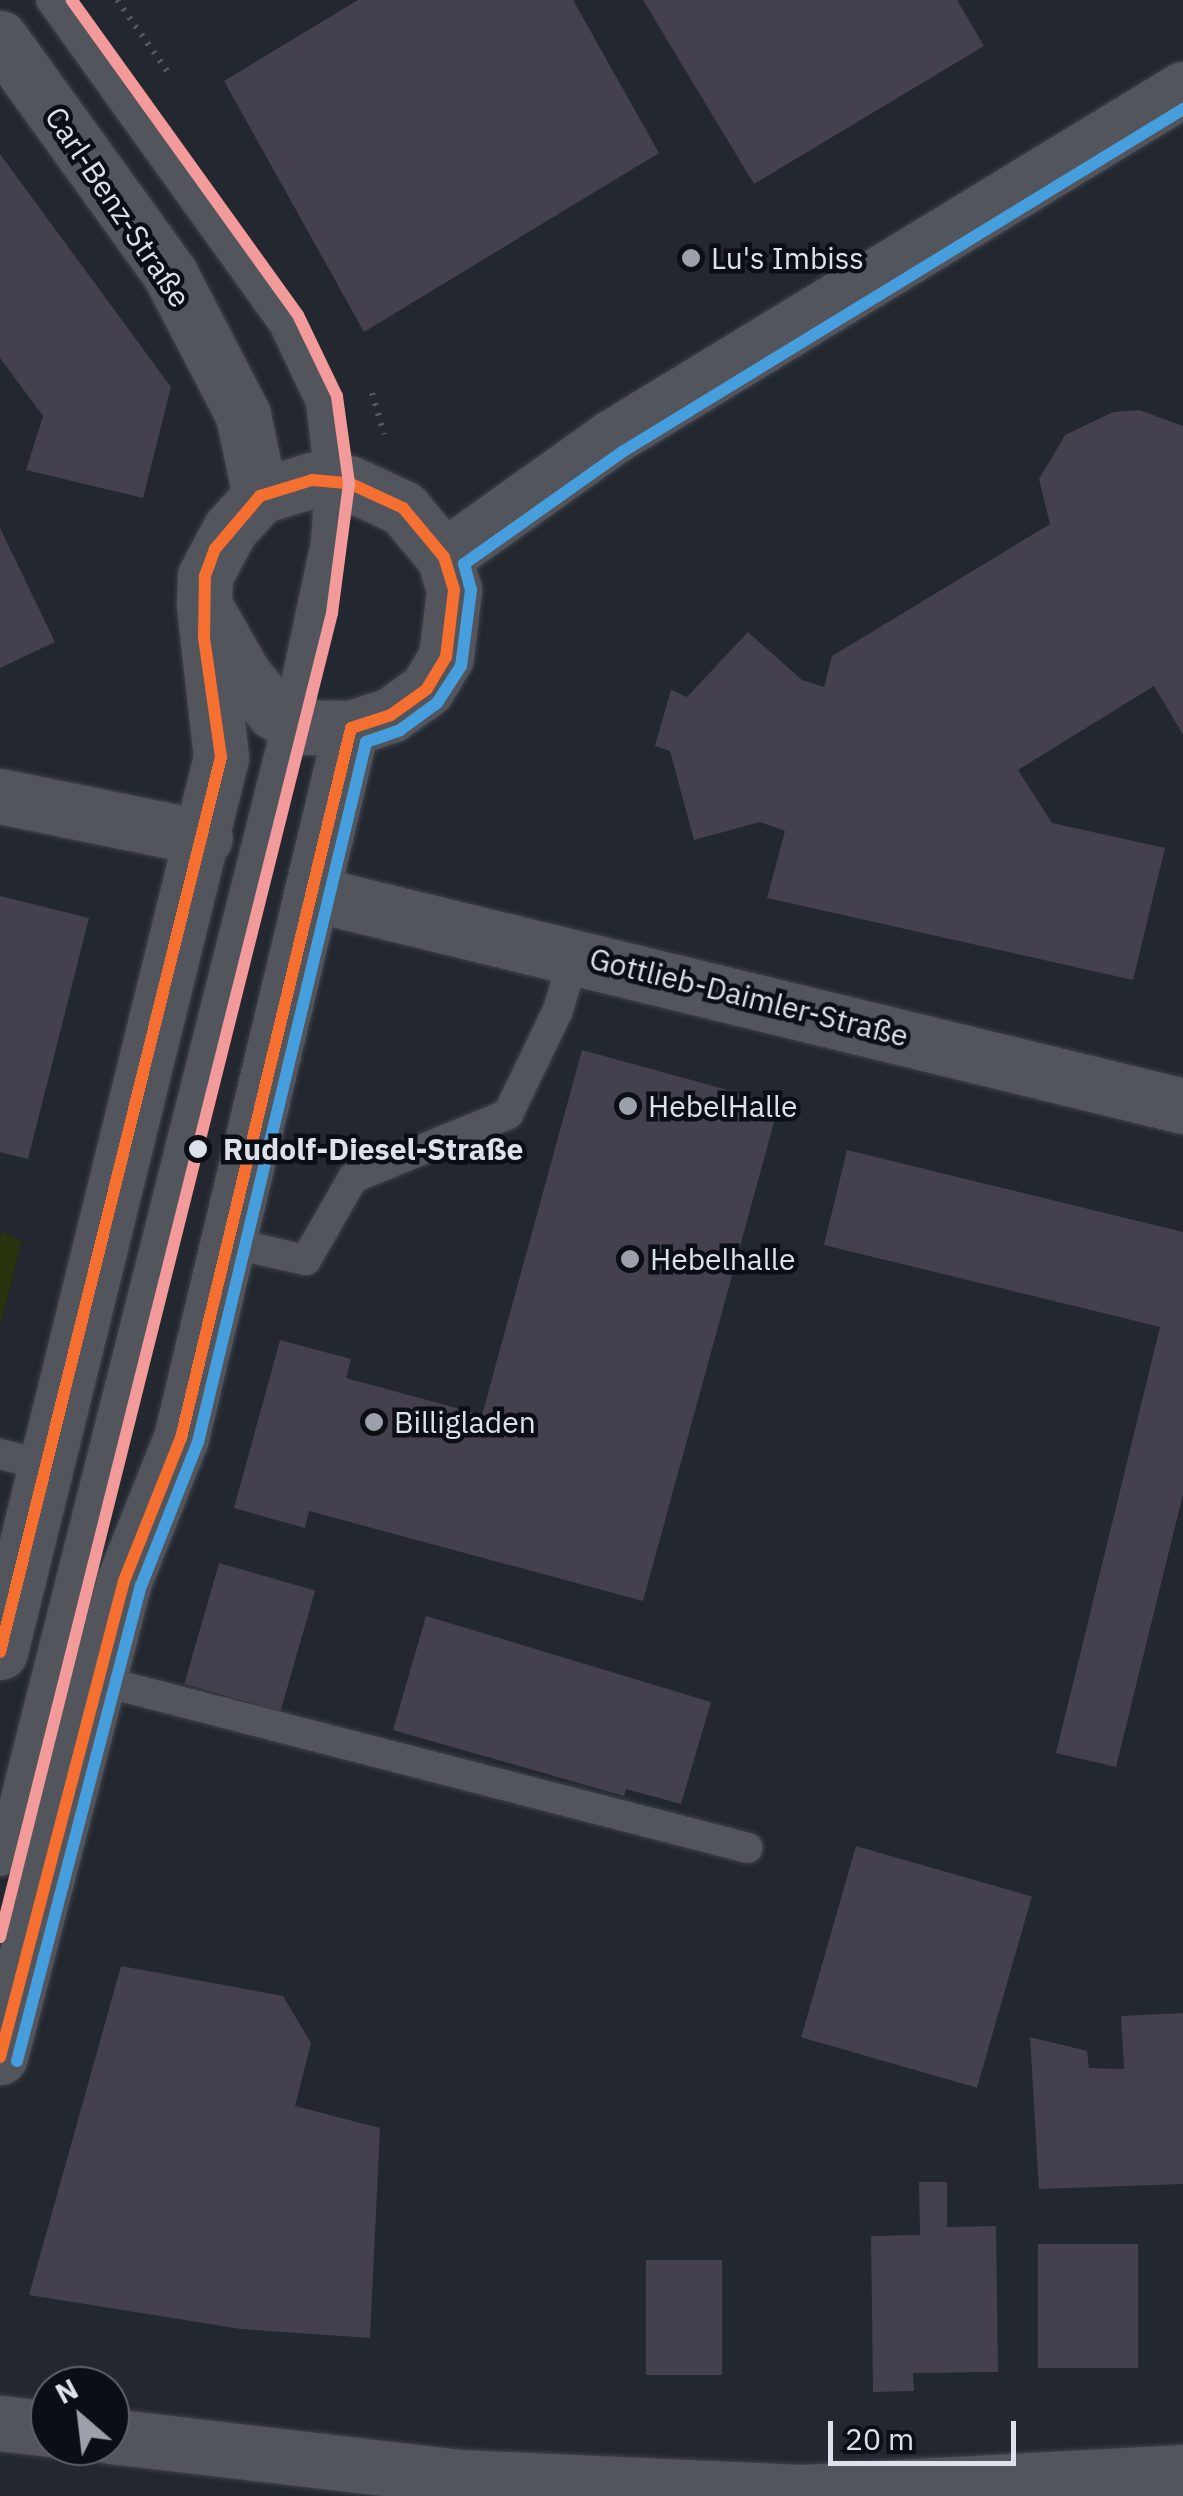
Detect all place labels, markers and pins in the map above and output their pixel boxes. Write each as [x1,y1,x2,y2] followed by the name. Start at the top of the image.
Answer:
[711,240,864,276] place label: Lu's Imbiss
[680,247,702,269] marker: Lu's Imbiss
[648,1088,798,1124] place label: HebelHalle
[617,1095,639,1117] marker: HebelHalle
[223,1131,523,1167] place label: Rudolf-Diesel-Straße
[182,1133,214,1165] marker: Rudolf-Diesel-Straße
[650,1241,795,1277] place label: Hebelhalle
[619,1248,641,1270] marker: Hebelhalle
[394,1404,536,1440] place label: Billigladen
[363,1411,385,1433] marker: Billigladen

